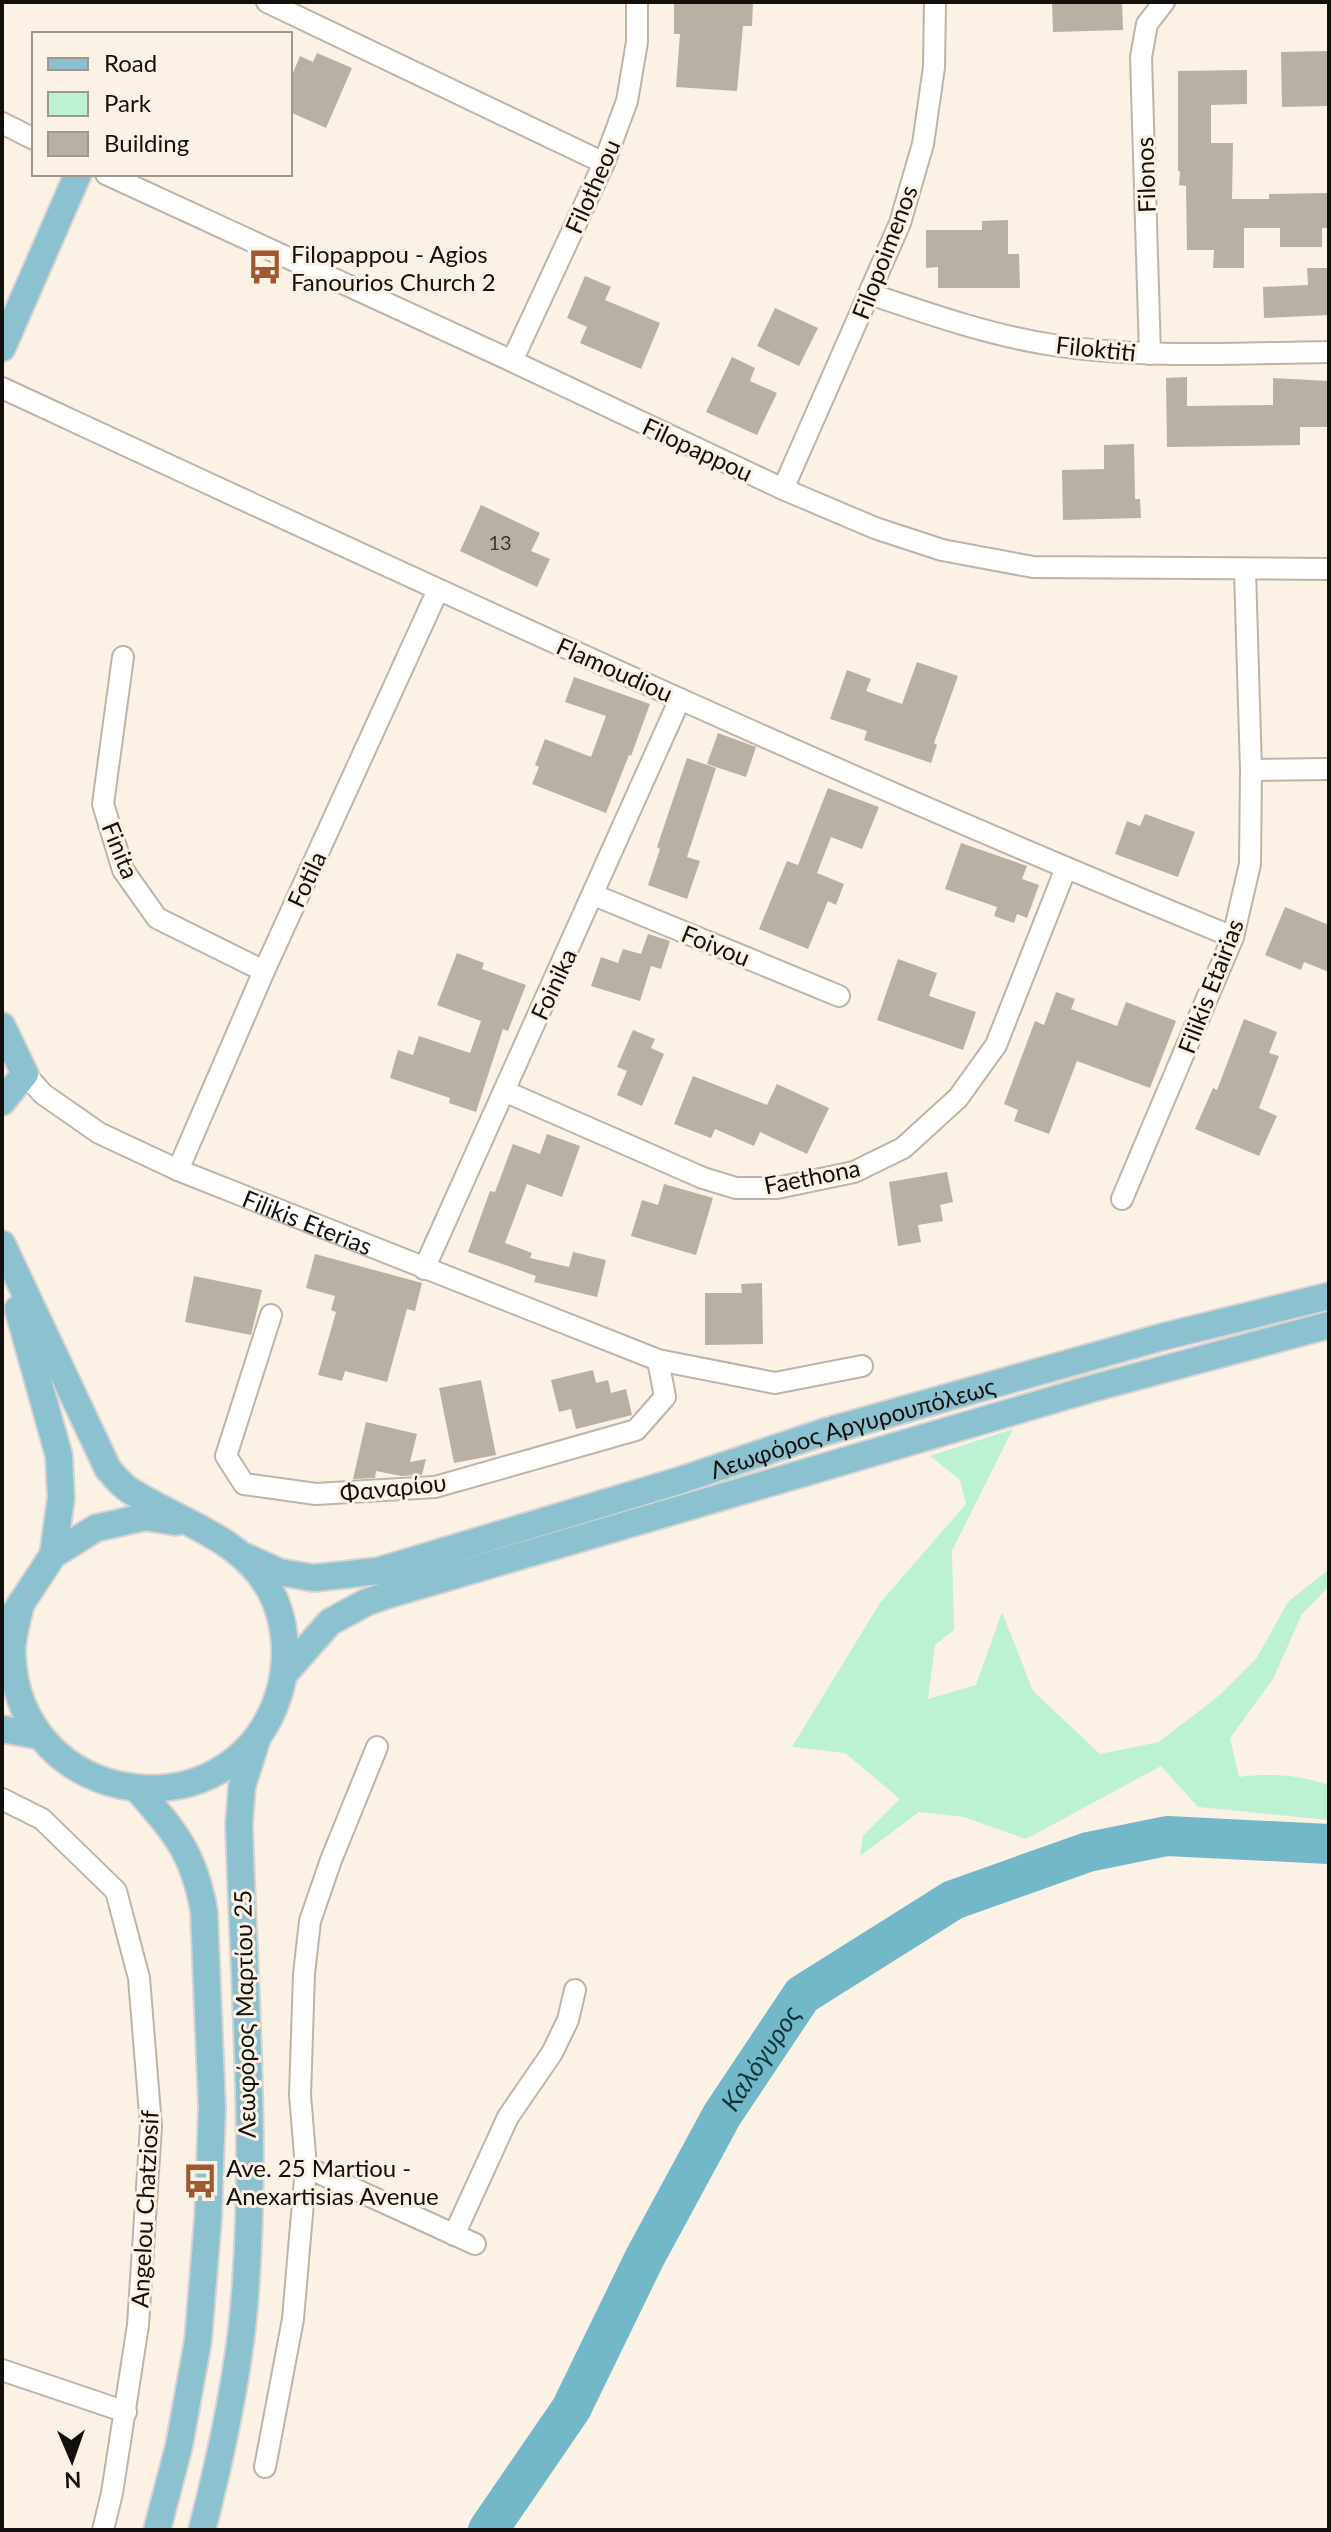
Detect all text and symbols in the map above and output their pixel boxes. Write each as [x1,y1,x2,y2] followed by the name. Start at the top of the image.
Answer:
[32,32,292,176] legend
[104,48,157,77] text: Road
[104,88,152,117] text: Park
[104,128,189,157] text: Building
[558,134,626,238] street label: Filotheou
[1129,137,1161,213] street label: Filonos
[845,181,923,323] street label: Filopoimenos
[291,239,496,296] place label: Filopappou - Agios Fanourios Church 2
[246,248,284,286] bus stop icon: Filopappou - Agios Fanourios Church 2
[1055,329,1137,367] street label: Filoktiti
[638,411,758,487] street label: Filopappou
[488,530,512,554] house number: 13
[553,631,677,707] street label: Flamoudiou
[97,817,145,883] street label: Finita
[281,846,331,912] street label: Fotila
[1171,915,1249,1057] street label: Filikis Etairias
[678,918,754,972] street label: Foivou
[524,944,582,1024] street label: Foinika
[761,1152,863,1200] street label: Faethona
[239,1183,377,1260] street label: Filikis Eterias
[706,1370,998,1484] street label: Λεωφόρος Αργυρουπόλεως
[338,1467,448,1507] street label: Φαναρίου
[227,1890,261,2138] street label: Λεωφόρος Μαρτίου 25
[714,1999,807,2117] water label: Καλόγυρος
[124,2109,164,2309] street label: Angelou Chatziosif
[226,2153,439,2210] place label: Ave. 25 Martiou - Anexartisias Avenue
[181,2162,219,2200] bus stop icon: Ave. 25 Martiou - Anexartisias Avenue
[32,2420,112,2500] north arrow
[64,2467,82,2494] text: N

